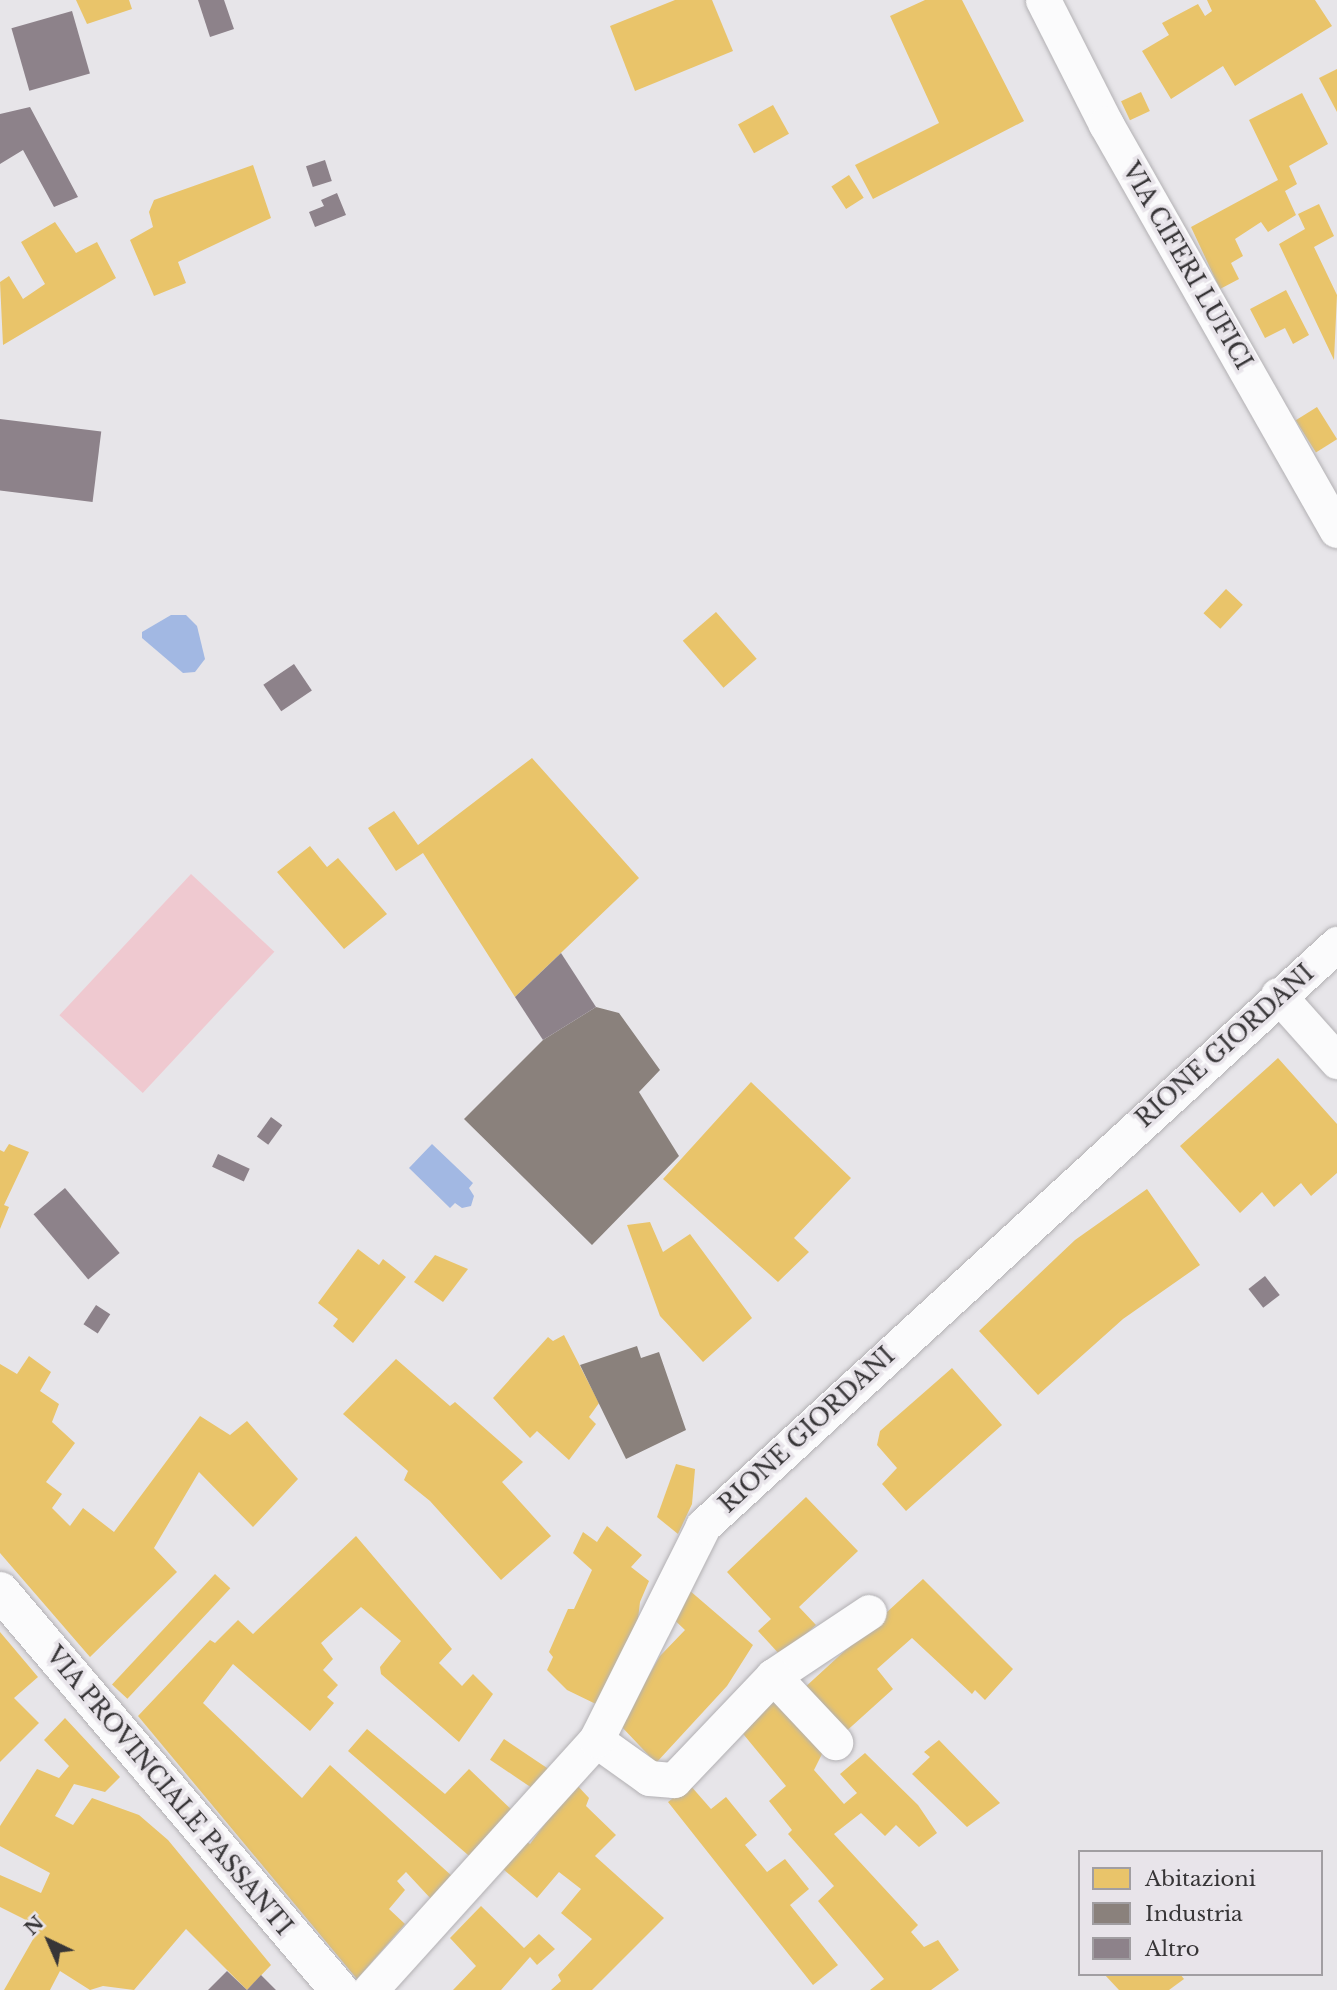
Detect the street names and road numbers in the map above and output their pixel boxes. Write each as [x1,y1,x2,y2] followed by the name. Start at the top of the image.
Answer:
[1116,157,1258,375] street label: VIA CIFERI LUFICI
[1131,959,1319,1133] street label: RIONE GIORDANI
[714,1342,900,1518] street label: RIONE GIORDANI
[40,1641,298,1941] street label: VIA PROVINCIALE PASSANTI

